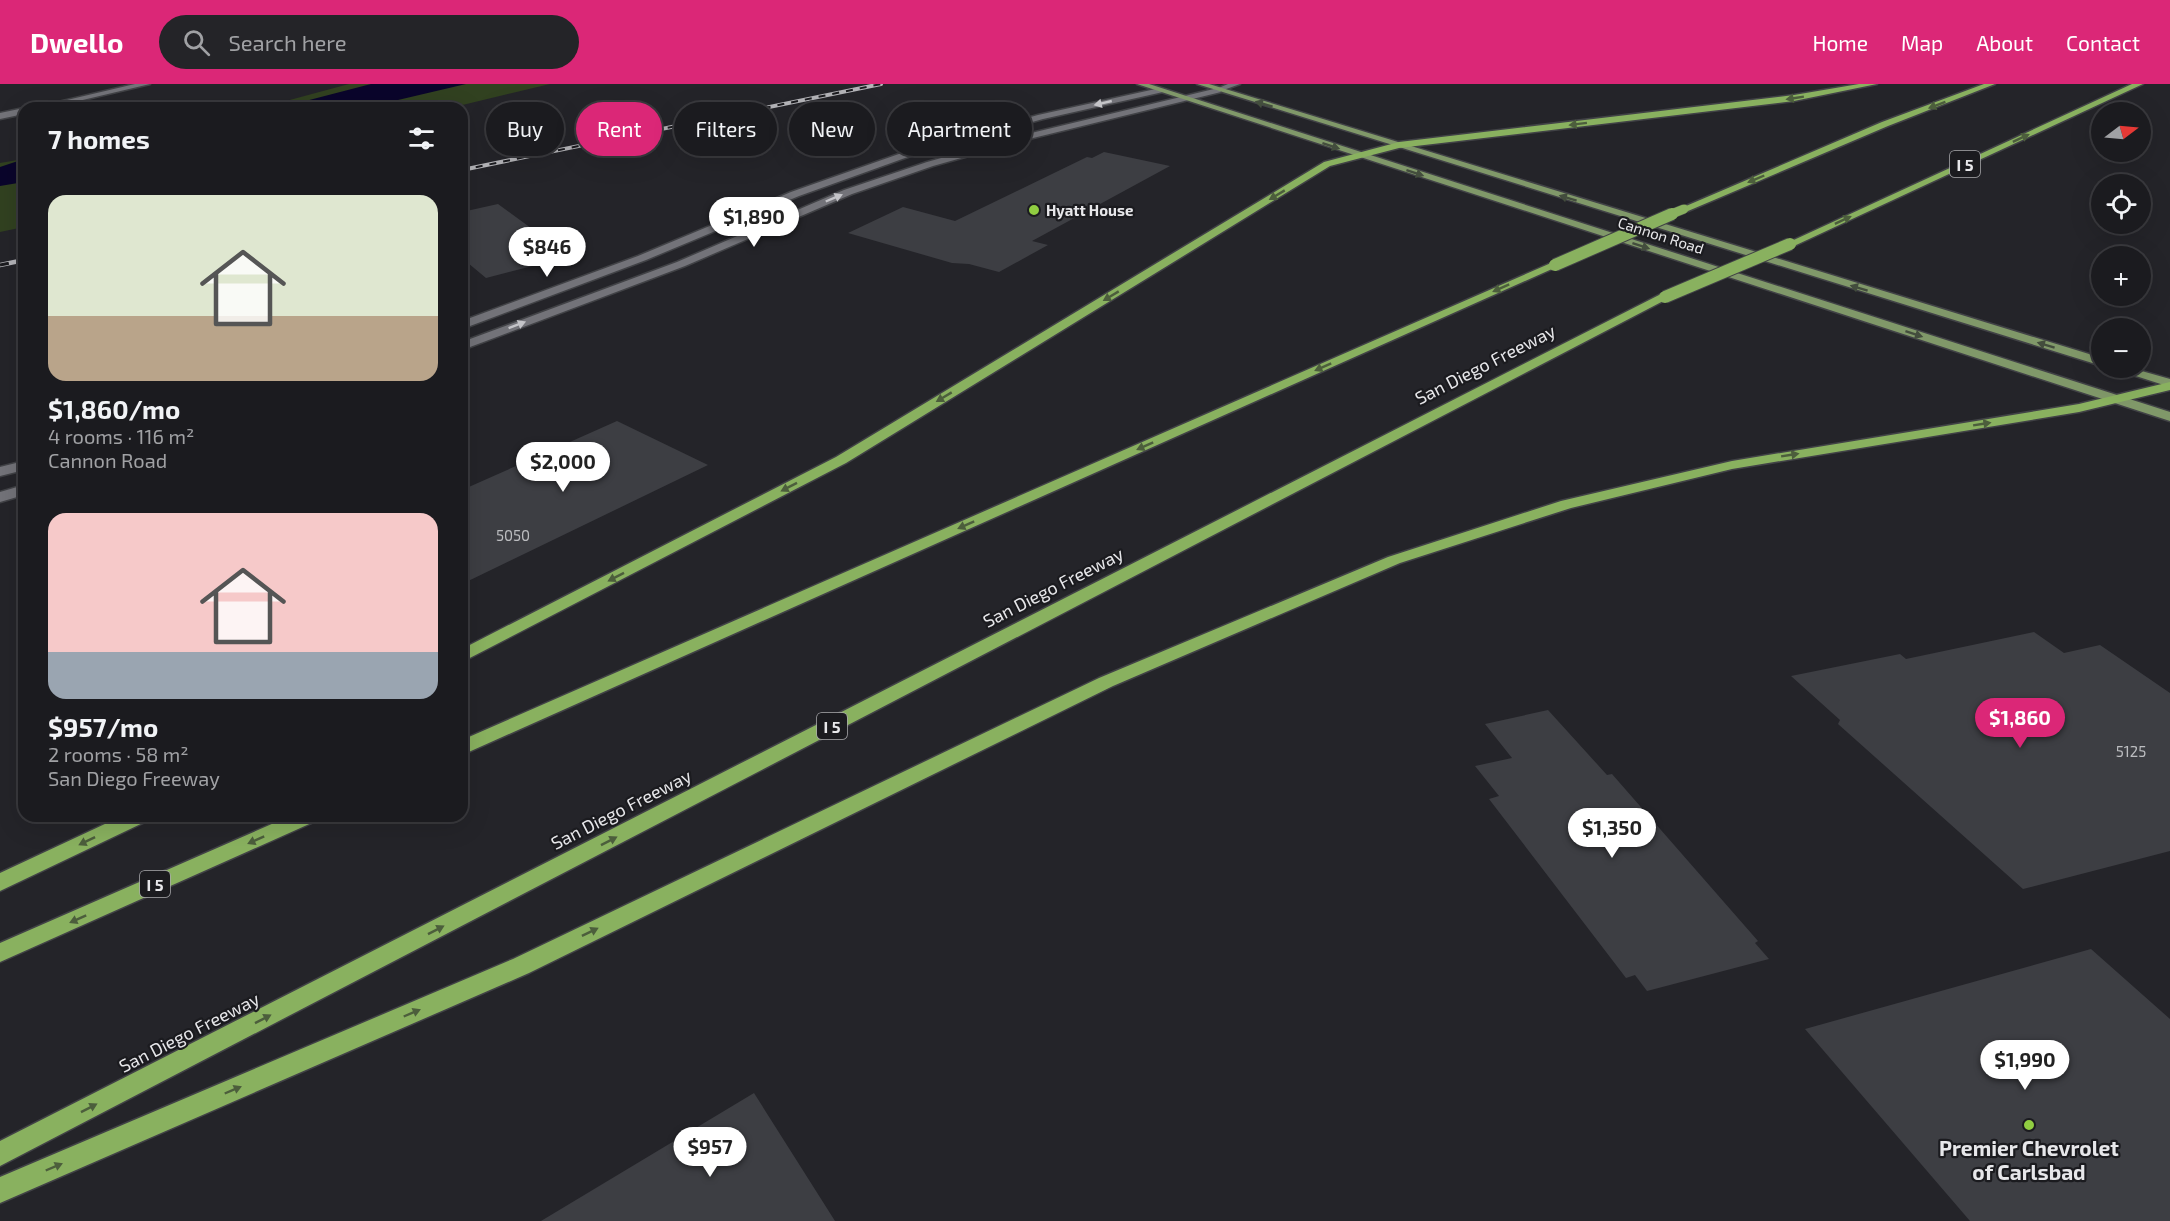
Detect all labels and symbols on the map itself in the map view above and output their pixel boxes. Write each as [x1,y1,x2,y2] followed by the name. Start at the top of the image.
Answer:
[1785,93,1804,102] one-way arrow
[1094,99,1112,109] one-way arrow
[1255,99,1273,108] one-way arrow
[1927,100,1945,110] one-way arrow
[2091,102,2151,162] north arrow
[1569,119,1588,129] one-way arrow
[2012,134,2029,143] one-way arrow
[1322,142,1340,152] one-way arrow
[1950,151,1980,177] road number: I 5
[1406,169,1424,179] one-way arrow
[1747,174,1765,184] one-way arrow
[1269,189,1285,200] one-way arrow
[1559,192,1577,202] one-way arrow
[826,193,844,203] one-way arrow
[705,197,803,248] pin: $1,890
[1046,201,1133,220] place label: Hyatt House
[1027,203,1041,217] marker: Hyatt House
[1616,213,1706,257] street label: Cannon Road
[1835,215,1852,224] one-way arrow
[511,227,583,278] pin: $846
[1632,242,1650,251] one-way arrow
[1850,282,1868,292] one-way arrow
[1493,284,1510,293] one-way arrow
[1102,291,1119,301] one-way arrow
[1411,319,1559,409] street label: San Diego Freeway
[508,320,526,329] one-way arrow
[1905,330,1923,339] one-way arrow
[2037,340,2055,349] one-way arrow
[1314,363,1331,372] one-way arrow
[936,392,952,403] one-way arrow
[1973,419,1992,428] one-way arrow
[514,442,612,493] pin: $2,000
[1136,442,1153,451] one-way arrow
[1780,450,1799,459] one-way arrow
[780,482,797,492] one-way arrow
[957,520,975,530] one-way arrow
[496,526,530,544] house number: 5050
[979,542,1127,632] street label: San Diego Freeway
[607,572,624,581] one-way arrow
[1971,698,2069,749] pin: $1,860
[817,713,847,739] road number: I 5
[2116,742,2146,760] house number: 5125
[547,764,695,854] street label: San Diego Freeway
[1563,808,1661,859] pin: $1,350
[247,835,264,844] one-way arrow
[601,836,618,845] one-way arrow
[78,837,95,846] one-way arrow
[140,871,170,897] road number: I 5
[69,914,86,923] one-way arrow
[428,925,445,935] one-way arrow
[581,928,598,937] one-way arrow
[115,987,263,1077] street label: San Diego Freeway
[403,1007,421,1017] one-way arrow
[254,1014,271,1024] one-way arrow
[1976,1040,2074,1091] pin: $1,990
[224,1084,242,1094] one-way arrow
[81,1104,98,1113] one-way arrow
[2022,1118,2036,1132] marker: Premier Chevrolet of Carlsbad
[674,1127,746,1178] pin: $957
[1939,1135,2119,1184] place label: Premier Chevrolet of Carlsbad
[45,1162,62,1171] one-way arrow

